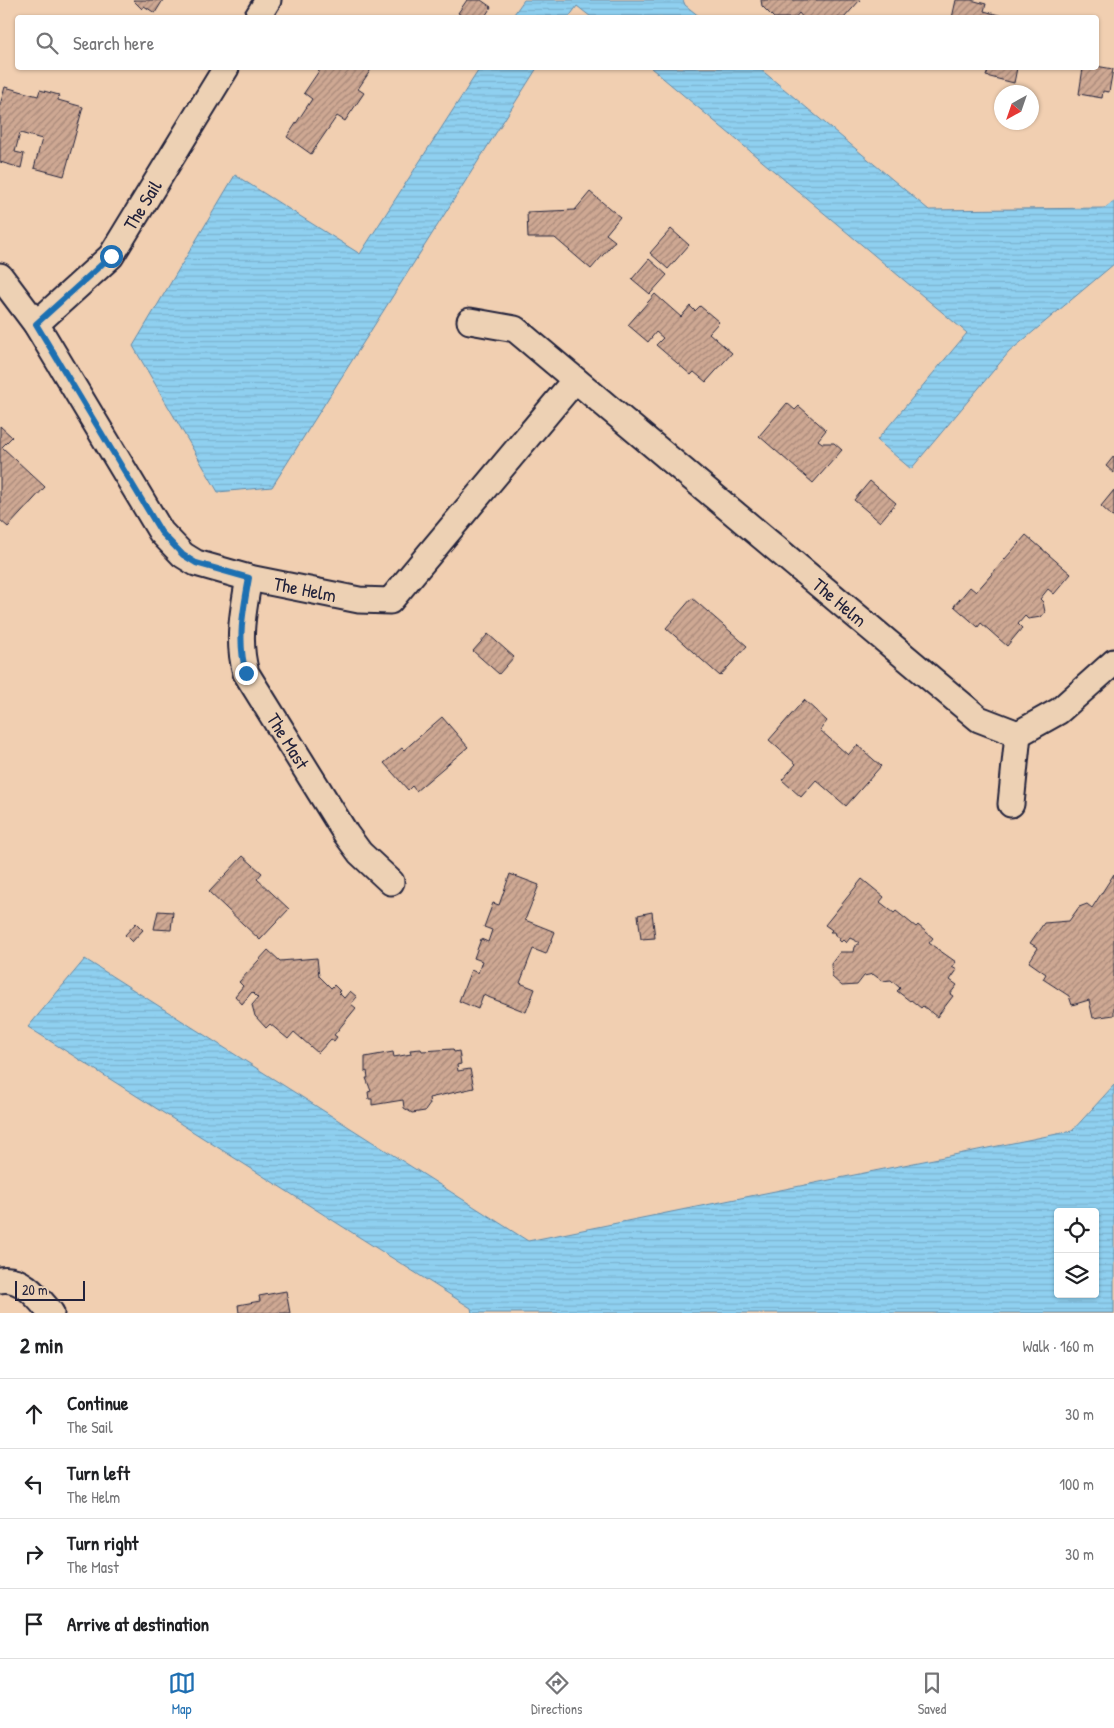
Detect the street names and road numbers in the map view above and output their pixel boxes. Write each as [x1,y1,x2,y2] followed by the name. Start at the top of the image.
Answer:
[117,174,168,235] street label: The Sail
[271,570,339,608] street label: The Helm
[807,572,872,632] street label: The Helm
[261,708,316,774] street label: The Mast

